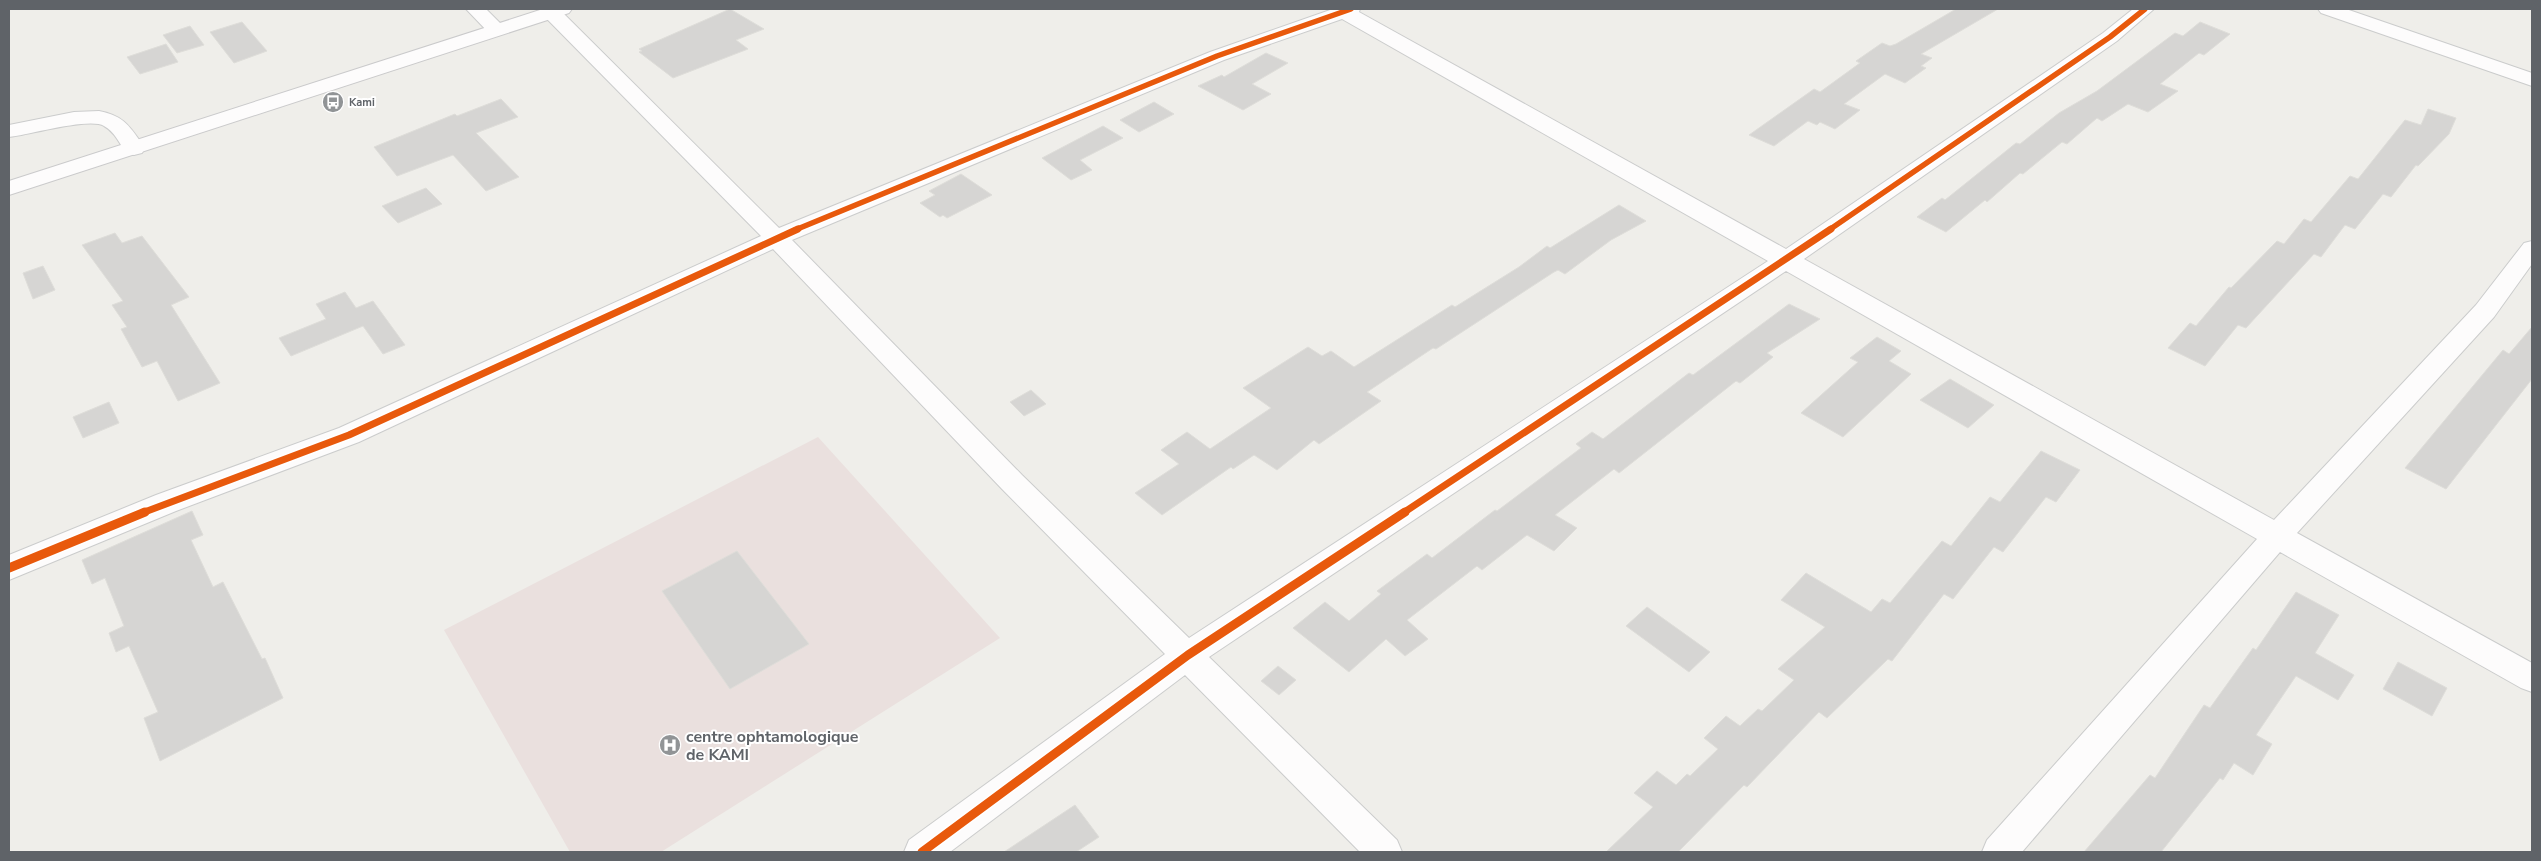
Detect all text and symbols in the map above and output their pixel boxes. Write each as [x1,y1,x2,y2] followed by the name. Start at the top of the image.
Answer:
[321,90,345,114] bus stop icon: Kami
[349,95,375,110] place label: Kami
[686,726,859,766] place label: centre ophtamologique de KAMI
[658,733,682,757] hospital icon: centre ophtamologique de KAMI

